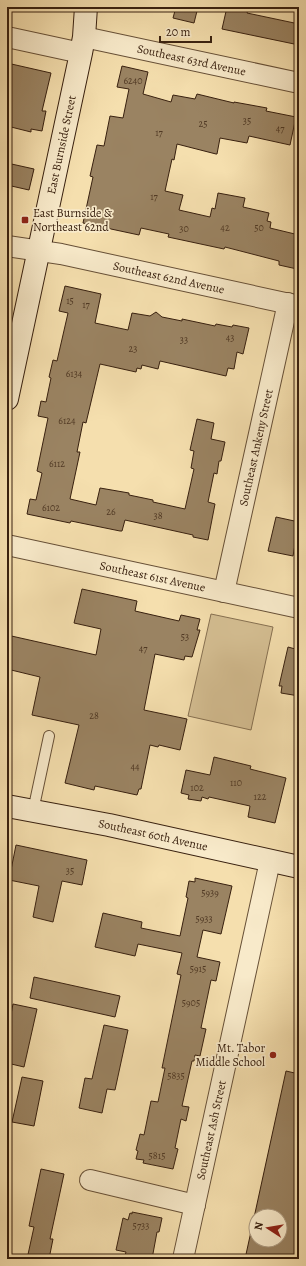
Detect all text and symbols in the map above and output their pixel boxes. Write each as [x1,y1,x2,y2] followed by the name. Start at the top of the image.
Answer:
[160,18,211,44] scale bar
[166,24,190,40] text: 20 m
[136,41,247,79] street label: Southeast 63rd Avenue
[123,74,143,87] house number: 6240
[43,94,80,196] street label: East Burnside Street
[243,114,251,127] house number: 35
[198,117,208,130] house number: 25
[276,122,285,135] house number: 47
[155,126,164,139] house number: 17
[150,190,159,203] house number: 17
[33,205,113,235] place label: East Burnside & Northeast 62nd
[20,215,30,225] marker: East Burnside & Northeast 62nd
[220,221,230,234] house number: 42
[254,221,264,234] house number: 50
[179,222,189,235] house number: 30
[112,258,226,298] street label: Southeast 62nd Avenue
[66,294,74,307] house number: 15
[82,298,91,311] house number: 17
[226,331,234,344] house number: 43
[180,333,188,346] house number: 33
[129,342,137,355] house number: 23
[66,367,83,380] house number: 6134
[235,387,277,507] street label: Southeast Ankeny Street
[58,414,76,427] house number: 6124
[49,457,65,470] house number: 6112
[42,501,60,514] house number: 6102
[106,505,116,518] house number: 26
[153,509,163,522] house number: 38
[98,557,207,596] street label: Southeast 61st Avenue
[181,630,189,643] house number: 53
[139,642,148,655] house number: 47
[89,709,99,722] house number: 28
[130,760,140,773] house number: 44
[230,776,242,789] house number: 110
[190,781,204,794] house number: 102
[254,790,267,803] house number: 122
[97,815,209,855] street label: Southeast 60th Avenue
[66,864,74,877] house number: 35
[201,886,219,899] house number: 5939
[195,912,213,925] house number: 5933
[190,962,206,975] house number: 5915
[182,996,200,1009] house number: 5905
[196,1040,265,1070] place label: Mt. Tabor Middle School
[268,1050,278,1060] marker: Mt. Tabor Middle School
[167,1069,185,1082] house number: 5835
[193,1079,230,1181] street label: Southeast Ash Street
[149,1149,165,1162] house number: 5815
[248,1208,288,1248] north arrow
[133,1219,149,1232] house number: 5733
[251,1221,267,1232] text: N

